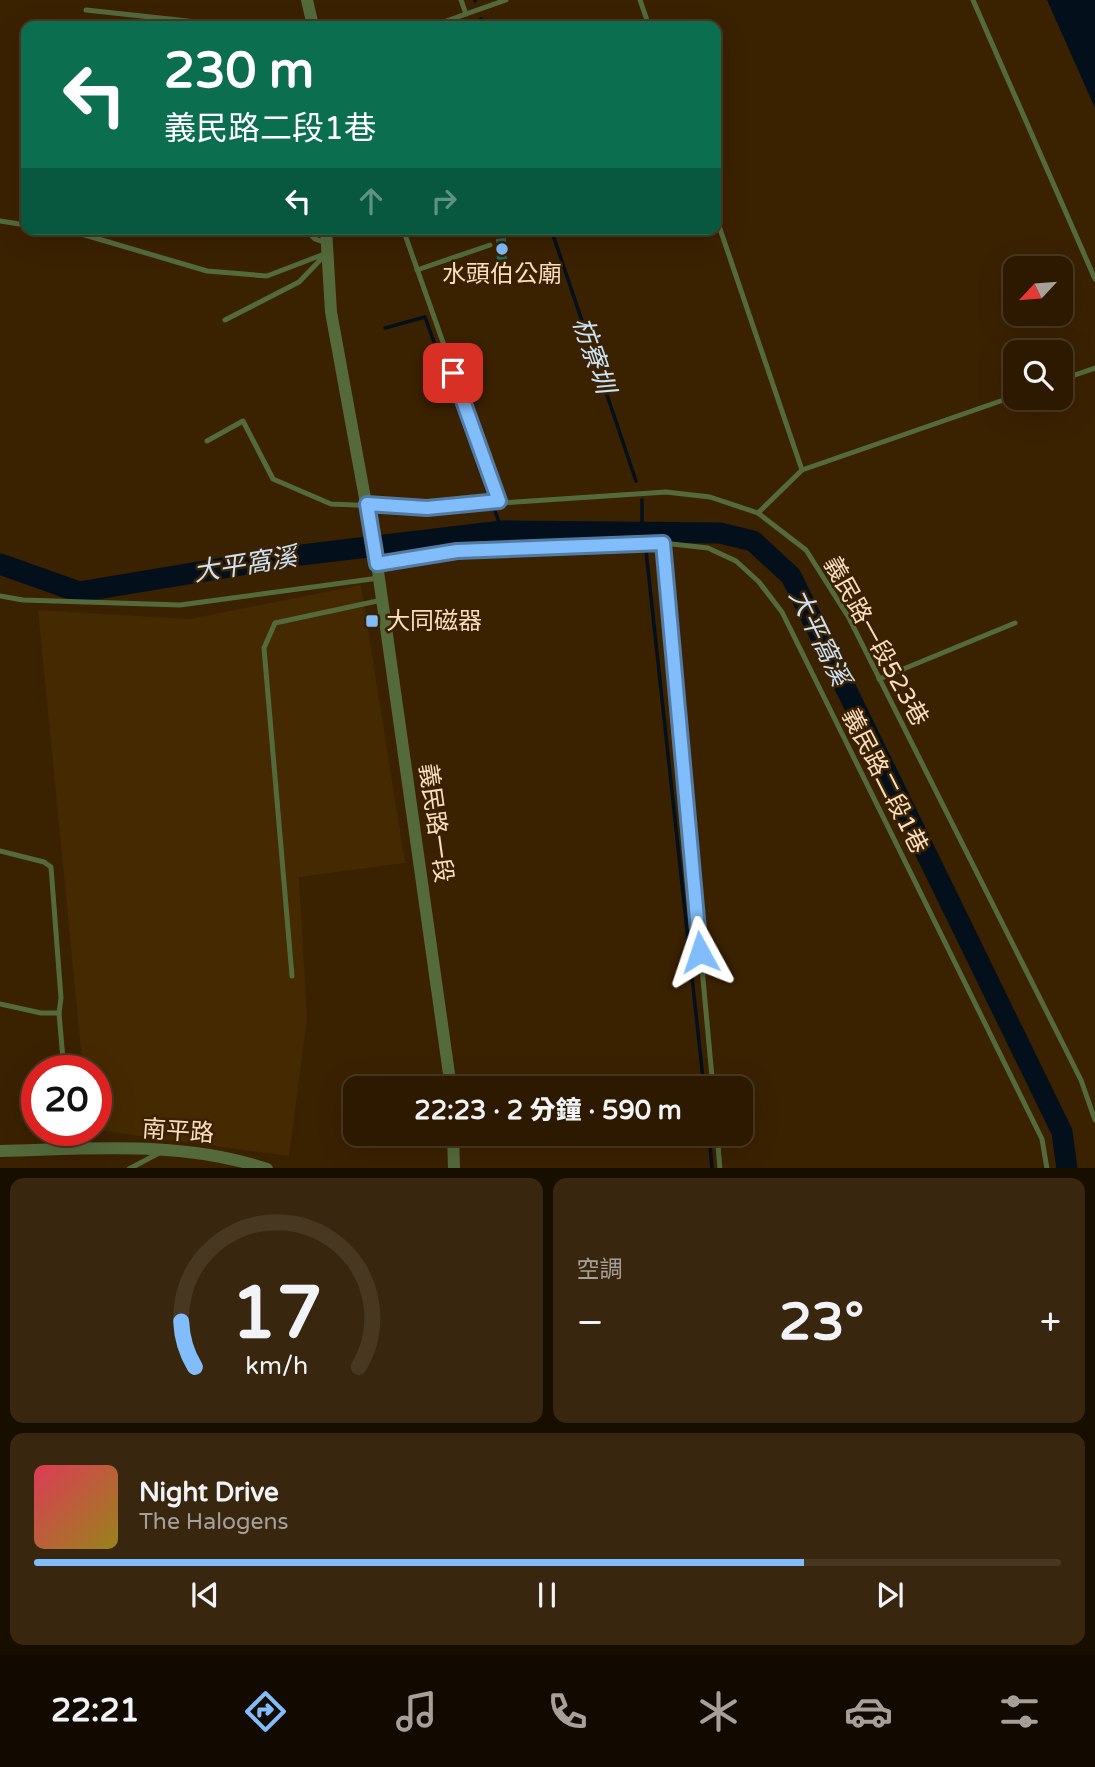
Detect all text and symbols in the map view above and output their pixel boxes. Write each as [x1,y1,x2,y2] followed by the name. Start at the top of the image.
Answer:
[164,42,314,101] text: 230 m
[49,49,140,140] icon: left
[164,110,376,148] text: 義民路二段1巷
[279,182,317,220] icon: left
[352,182,390,220] icon: ahead
[425,182,463,220] icon: right
[494,241,510,257] marker: 水頭伯公廟
[1003,256,1073,326] north arrow
[1003,256,1073,410] map controls
[442,260,562,289] place label: 水頭伯公廟
[566,313,622,401] water label: 枋寮圳
[1003,340,1073,410] button: search
[423,343,483,403] pin
[434,354,472,392] icon: arrive
[191,540,303,588] water label: 大平窩溪
[817,551,934,731] street label: 義民路一段523巷
[783,584,858,694] water label: 大平窩溪
[386,607,482,636] place label: 大同磁器
[364,613,380,629] marker: 大同磁器
[836,704,934,859] street label: 義民路二段1巷
[413,762,458,885] street label: 義民路一段
[663,915,737,989] position arrow
[21,1055,112,1146] speed limit sign: 20
[414,1095,682,1126] text: 22:23 · 2 分鐘 · 590 m
[141,1115,215,1148] street label: 南平路
[577,1256,623,1284] text: 空調
[231,1270,322,1358] text: 17
[779,1291,864,1354] text: 23°
[577,1300,604,1346] text: −
[1040,1300,1061,1346] text: +
[245,1350,308,1380] text: km/h
[139,1477,279,1508] text: Night Drive
[139,1508,288,1536] text: The Halogens
[186,1576,224,1614] icon: previous
[528,1576,566,1614] icon: pause
[871,1576,909,1614] icon: next
[241,1687,290,1736] icon: directions
[392,1687,441,1736] icon: music
[543,1687,592,1736] icon: phone
[694,1687,743,1736] icon: climate
[844,1687,893,1736] icon: car
[995,1687,1044,1736] icon: filters
[51,1692,140,1730] text: 22:21

